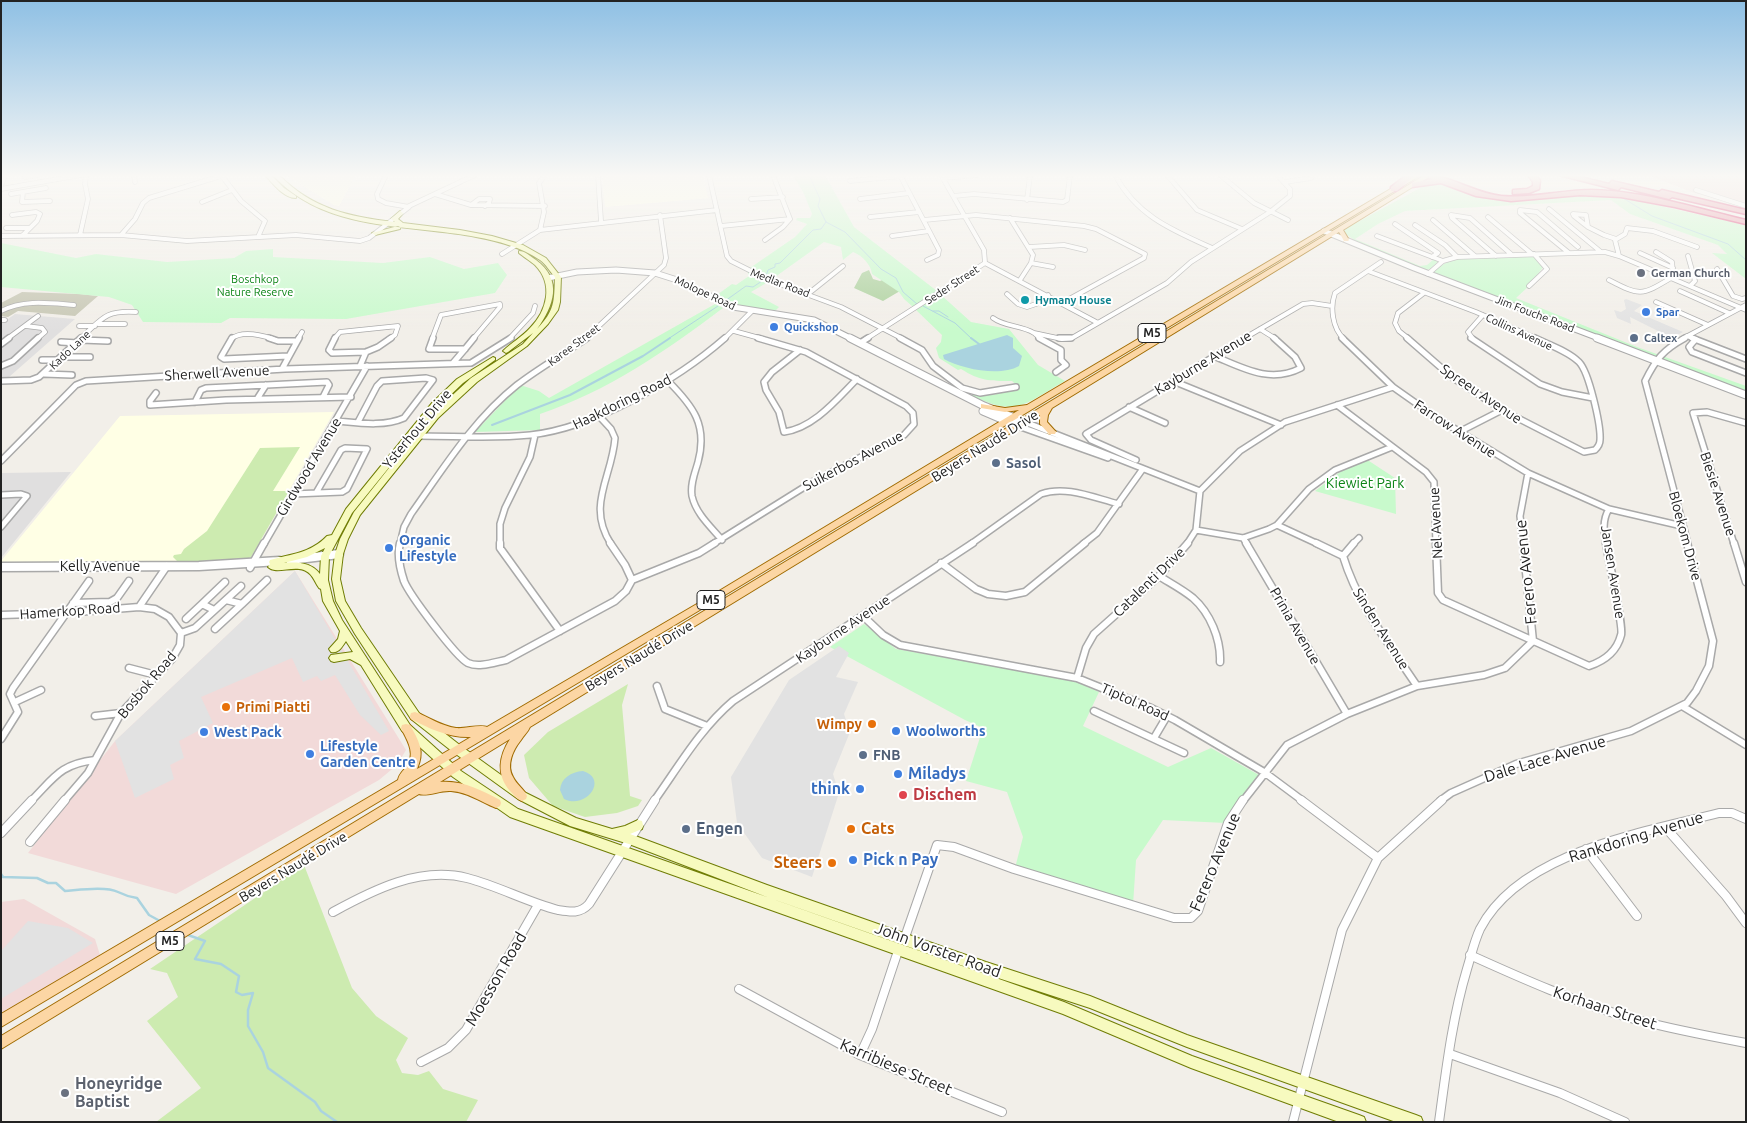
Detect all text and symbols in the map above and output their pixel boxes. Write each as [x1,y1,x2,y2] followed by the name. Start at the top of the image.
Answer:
[923,263,981,307] street label: Seder Street
[748,266,812,300] street label: Medlar Road
[1651,266,1730,280] place label: German Church
[1635,267,1647,279] marker: German Church
[217,272,293,298] park label: Boschkop Nature Reserve
[672,273,738,313] street label: Molope Road
[1035,293,1112,307] place label: Hymany House
[1493,293,1577,335] street label: Jim Fouche Road
[1019,294,1031,306] marker: Hymany House
[1656,305,1679,319] place label: Spar
[1640,306,1652,318] marker: Spar
[1483,311,1555,353] street label: Collins Avenue
[784,320,839,334] place label: Quickshop
[545,321,603,369] street label: Karee Street
[768,321,780,333] marker: Quickshop
[1138,323,1166,342] road number: M5
[1152,327,1254,399] street label: Kayburne Avenue
[47,328,93,372] street label: Kado Lane
[1644,331,1677,345] place label: Caltex
[1628,332,1640,344] marker: Caltex
[1437,361,1525,427] street label: Spreeu Avenue
[164,362,270,384] street label: Sherwell Avenue
[570,371,674,433] street label: Haakdoring Road
[379,386,455,472] street label: Ysterhout Drive
[1411,396,1499,462] street label: Farrow Avenue
[928,406,1042,486] street label: Beyers Naudé Drive
[273,415,345,519] street label: Girdwood Avenue
[800,427,906,495] street label: Suikerbos Avenue
[1696,450,1740,538] street label: Biesie Avenue
[1006,455,1041,471] place label: Sasol
[990,457,1002,469] marker: Sasol
[1326,475,1404,491] park label: Kiewiet Park
[1426,487,1446,559] street label: Nel Avenue
[1665,489,1705,583] street label: Bloekom Drive
[1511,519,1541,625] street label: Ferero Avenue
[1597,524,1629,620] street label: Jansen Avenue
[399,532,457,564] place label: Organic Lifestyle
[383,542,395,554] marker: Organic Lifestyle
[1110,544,1188,620] street label: Catalenti Drive
[60,558,140,574] street label: Kelly Avenue
[1266,585,1324,667] street label: Prinia Avenue
[1349,585,1413,673] street label: Sinden Avenue
[697,590,725,610] road number: M5
[793,591,893,667] street label: Kayburne Avenue
[19,599,121,623] street label: Hamerkop Road
[582,617,696,695] street label: Beyers Naudé Drive
[114,648,180,722] street label: Bosbok Road
[1098,680,1172,724] street label: Tiptol Road
[236,699,310,715] place label: Primi Piatti
[220,701,232,713] marker: Primi Piatti
[817,716,862,732] place label: Wimpy
[866,718,878,730] marker: Wimpy
[906,723,986,739] place label: Woolworths
[214,724,282,740] place label: West Pack
[890,725,902,737] marker: Woolworths
[198,726,210,738] marker: West Pack
[1482,731,1608,787] street label: Dale Lace Avenue
[320,738,416,770] place label: Lifestyle Garden Centre
[873,747,901,763] place label: FNB
[304,748,316,760] marker: Lifestyle Garden Centre
[857,749,869,761] marker: FNB
[908,764,966,784] place label: Miladys
[892,768,904,780] marker: Miladys
[811,779,850,799] place label: think
[854,783,866,795] marker: think
[913,785,977,805] place label: Dischem
[897,789,909,801] marker: Dischem
[1566,807,1706,867] street label: Rankdoring Avenue
[1186,810,1244,914] street label: Ferero Avenue
[696,819,743,839] place label: Engen
[861,819,894,839] place label: Cats
[680,823,692,835] marker: Engen
[845,823,857,835] marker: Cats
[236,828,350,906] street label: Beyers Naudé Drive
[863,850,938,870] place label: Pick n Pay
[774,853,822,873] place label: Steers
[847,854,859,866] marker: Pick n Pay
[826,857,838,869] marker: Steers
[872,918,1004,982] street label: John Vorster Road
[461,929,531,1029] street label: Moesson Road
[156,931,184,950] road number: M5
[1551,982,1659,1034] street label: Korhaan Street
[837,1035,955,1099] street label: Karribiese Street
[75,1074,163,1112] place label: Honeyridge Baptist
[59,1087,71,1099] marker: Honeyridge Baptist

